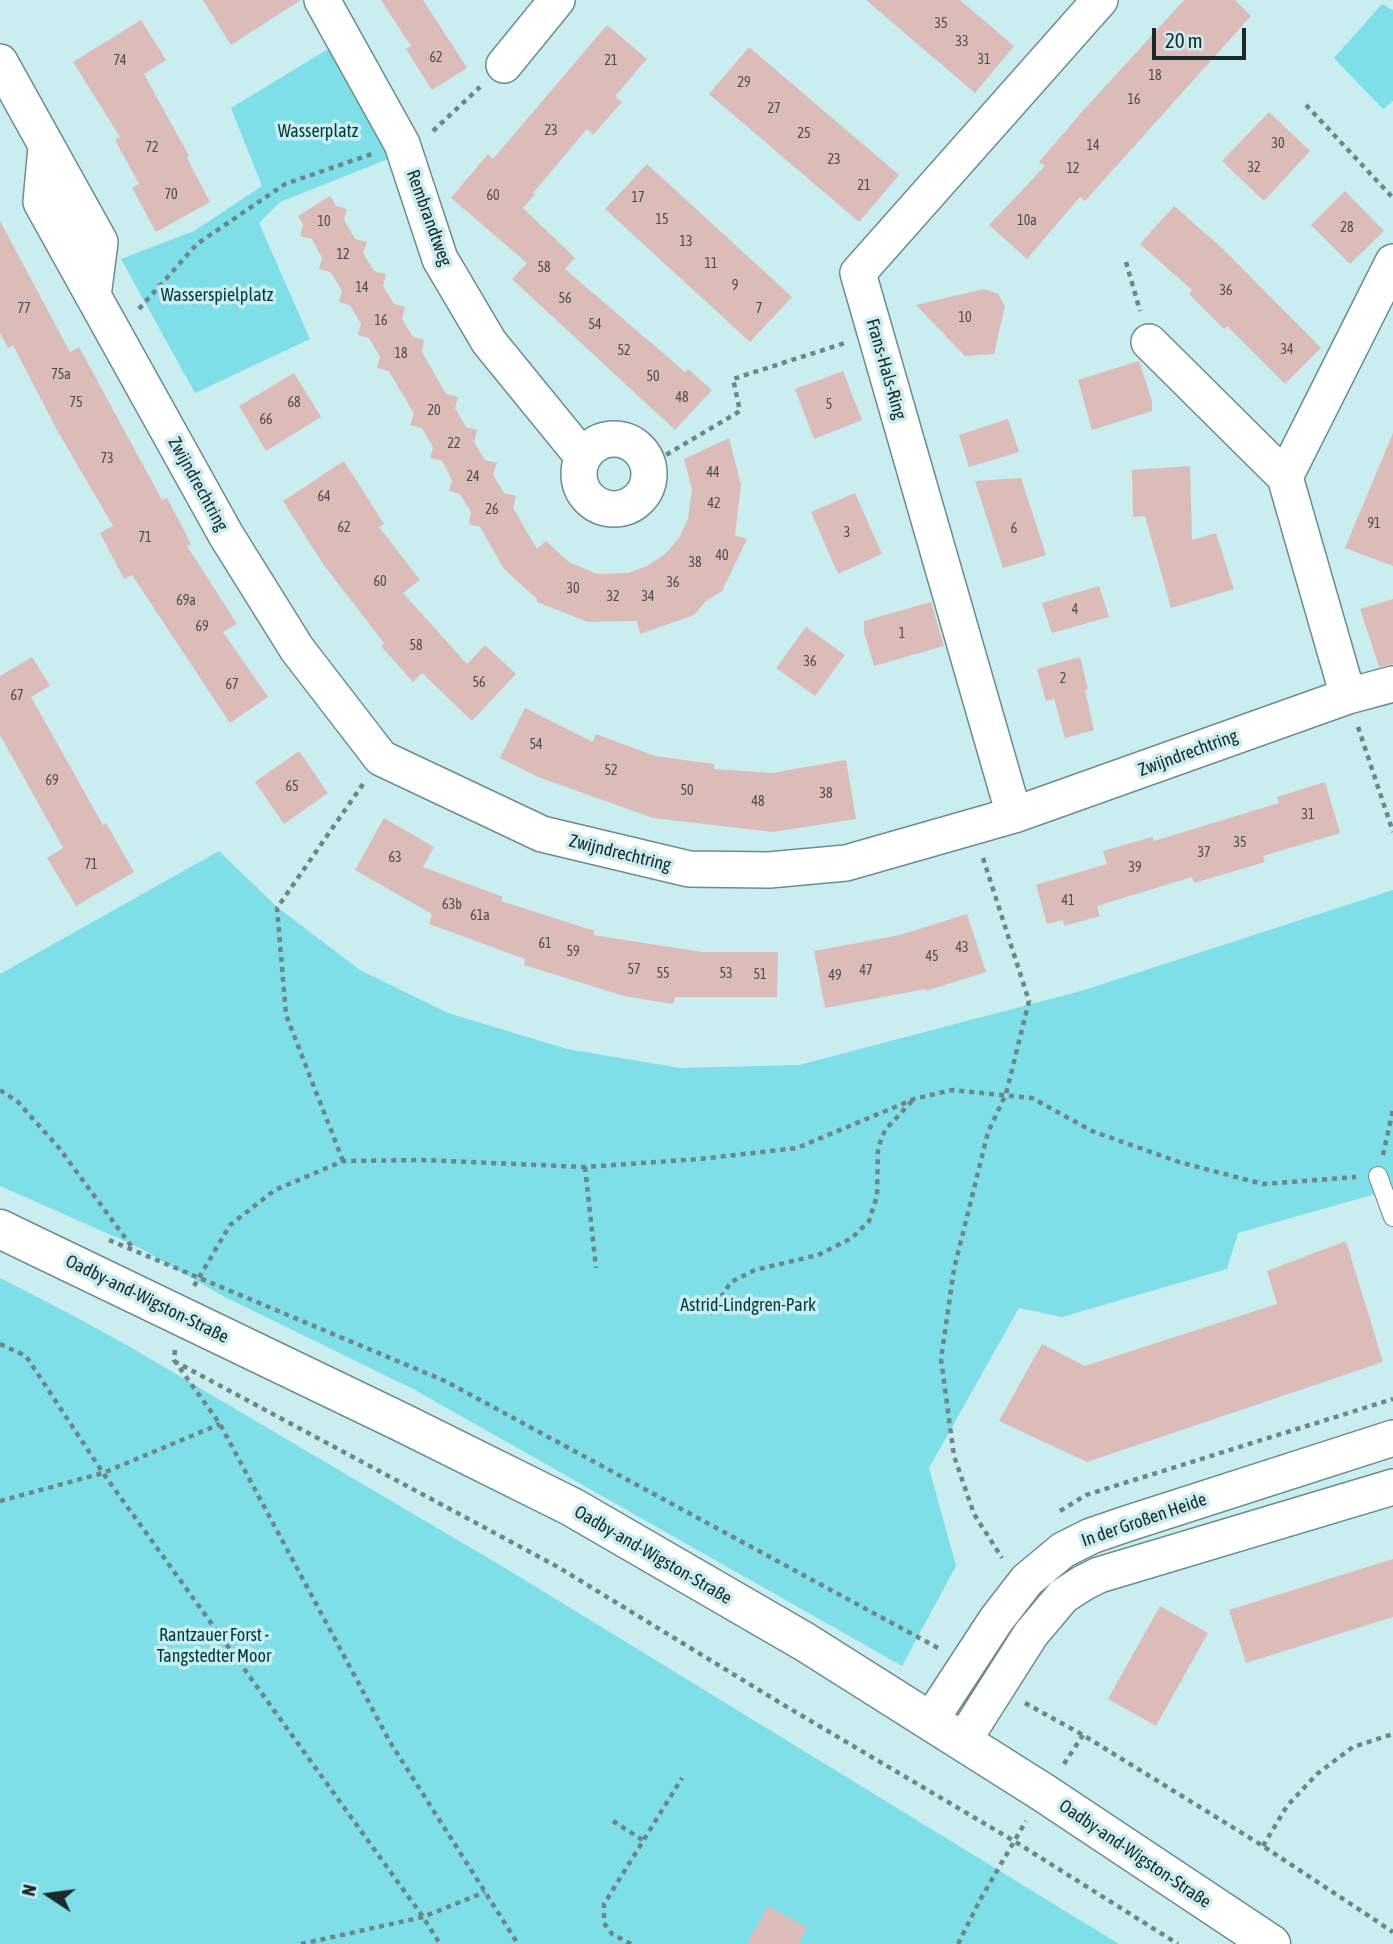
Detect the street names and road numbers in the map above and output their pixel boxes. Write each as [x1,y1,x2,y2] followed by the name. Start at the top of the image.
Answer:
[402,167,456,269] street label: Rembrandtweg
[861,316,911,422] street label: Frans-Hals-Ring
[163,433,233,535] street label: Zwijndrechtring
[1135,725,1241,781] street label: Zwijndrechtring
[567,830,673,876] street label: Zwijndrechtring
[62,1250,232,1348] street label: Oadby-and-Wigston-Straße
[1079,1488,1209,1552] street label: In der Großen Heide
[570,1501,736,1609] street label: Oadby-and-Wigston-Straße
[1055,1795,1215,1913] street label: Oadby-and-Wigston-Straße

